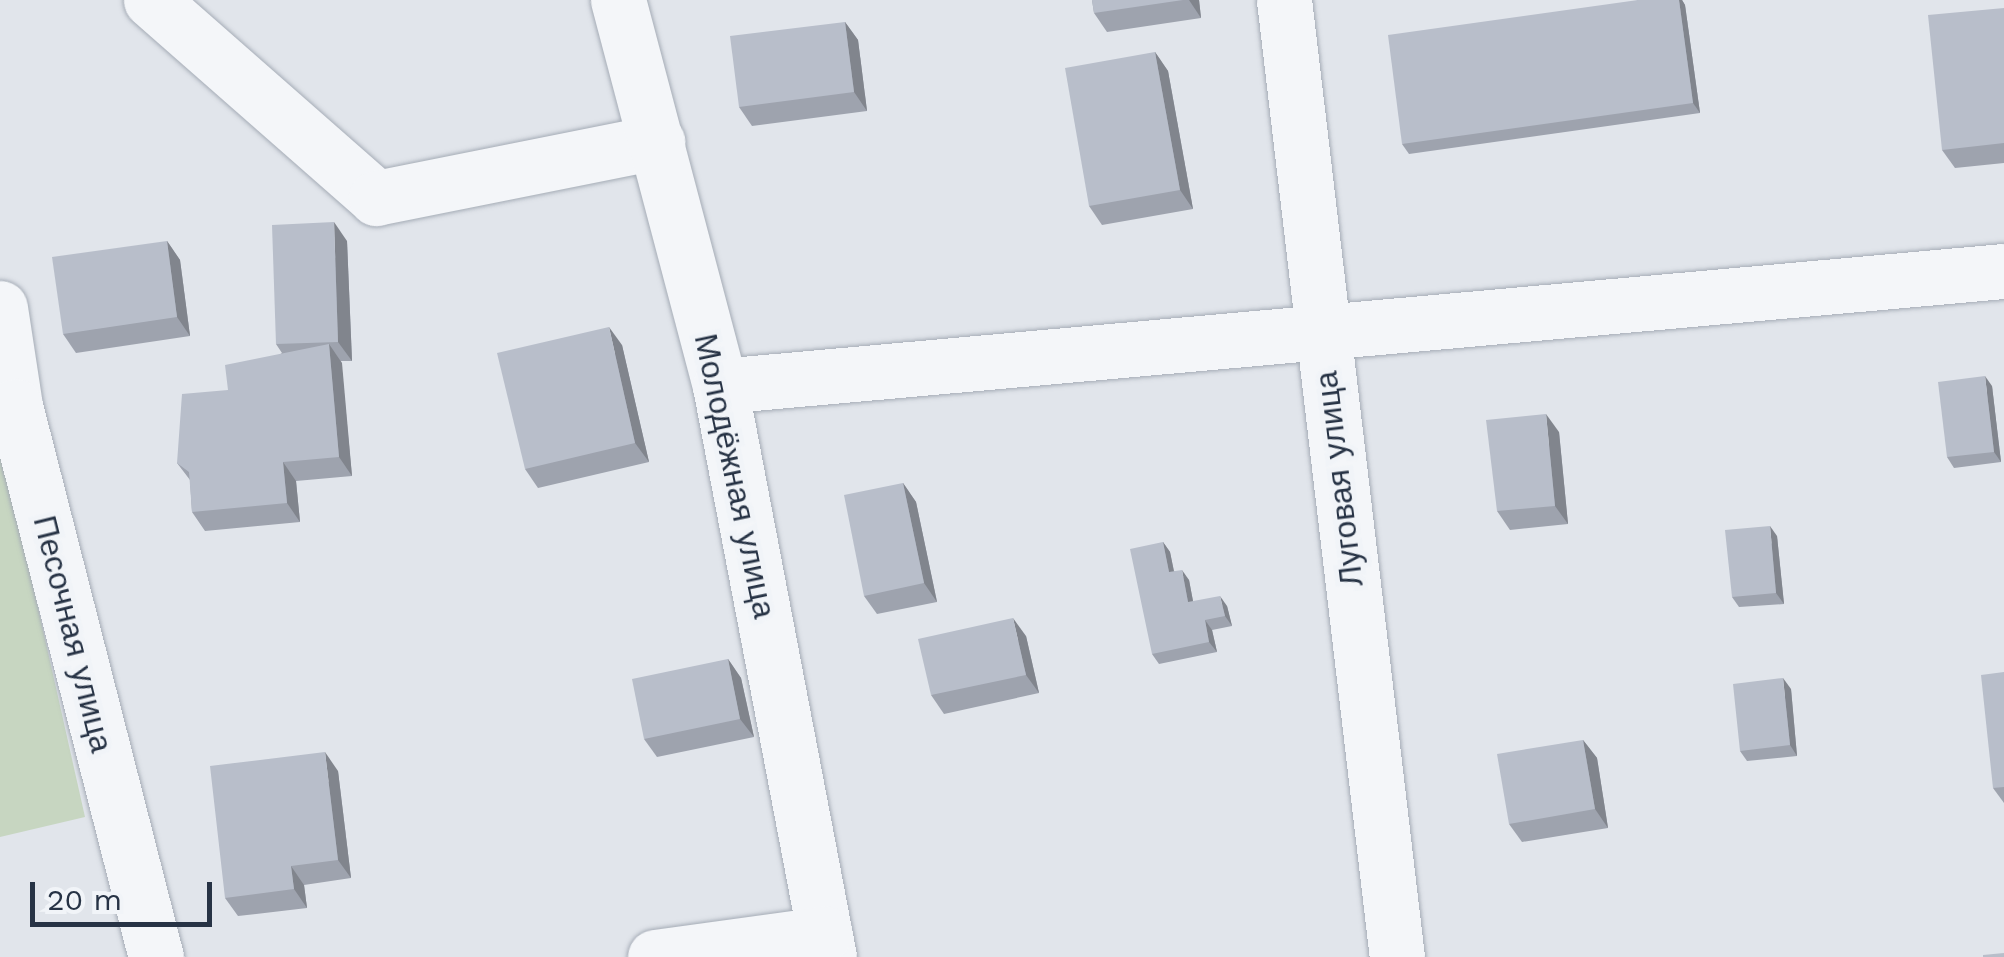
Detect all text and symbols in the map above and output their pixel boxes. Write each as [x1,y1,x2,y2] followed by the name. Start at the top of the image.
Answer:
[686,330,784,622] street label: Молодёжная улица
[1307,369,1371,589] street label: Луговая улица
[25,512,121,756] street label: Песочная улица
[35,862,218,924] scale bar
[47,882,122,917] text: 20 m

